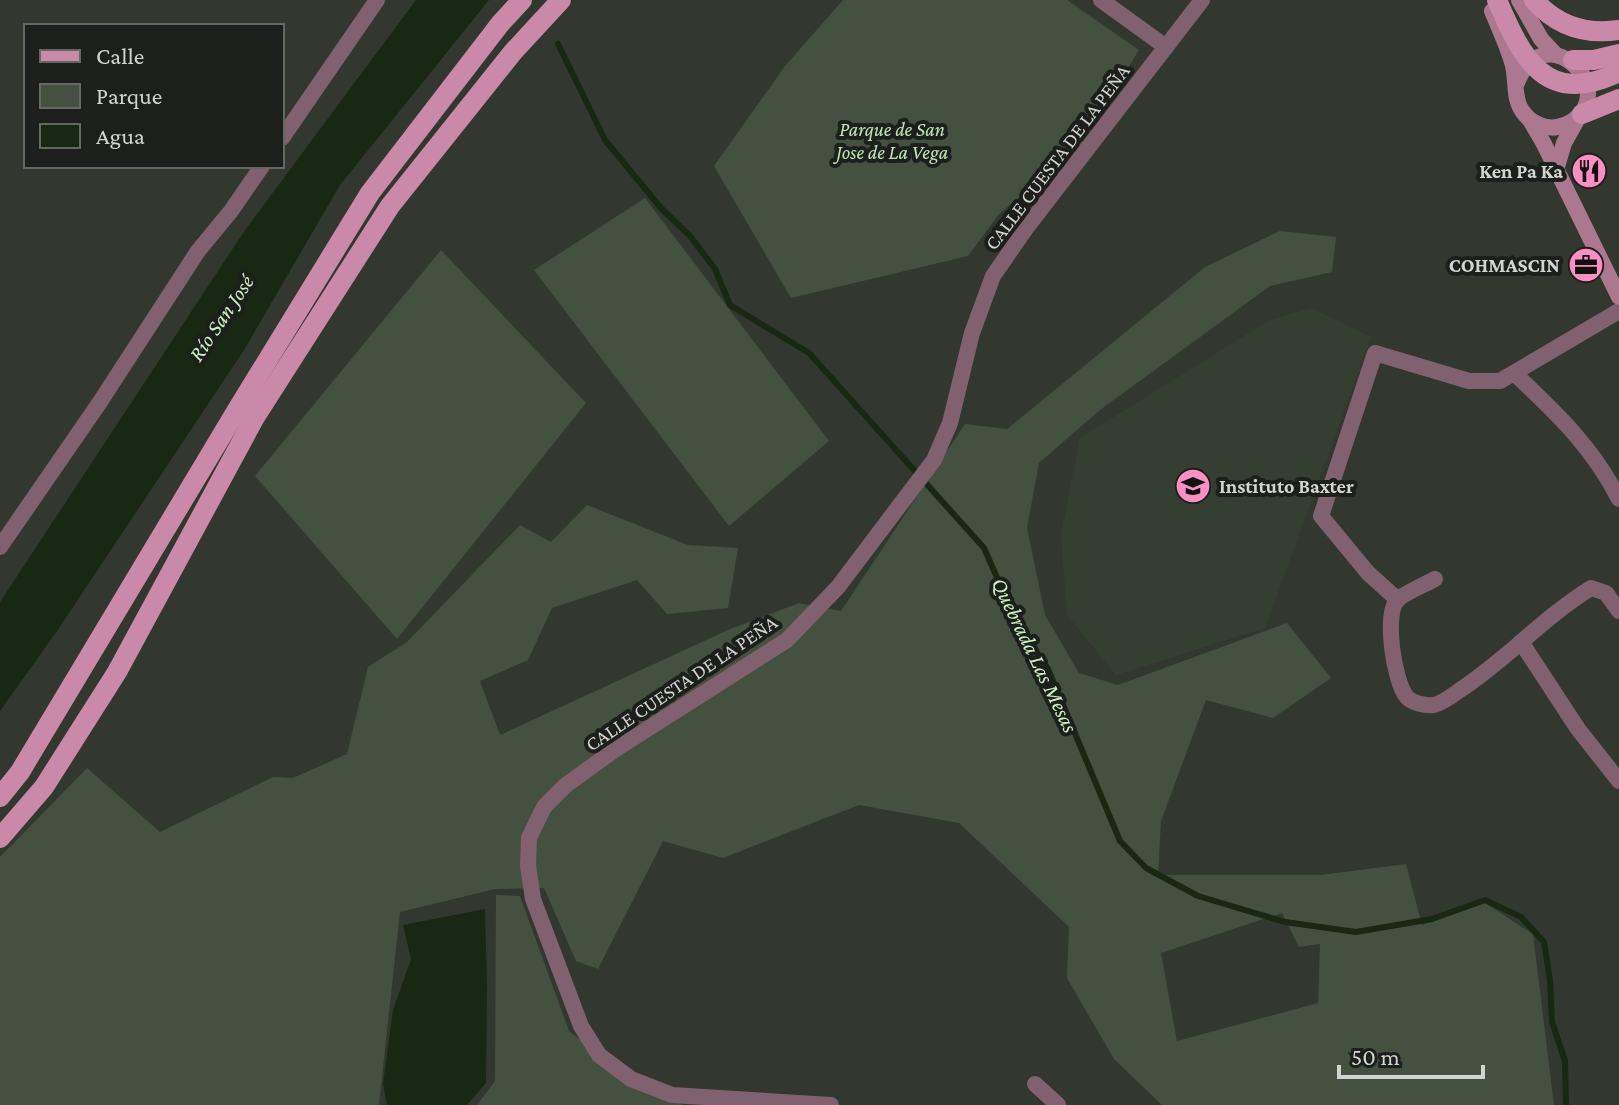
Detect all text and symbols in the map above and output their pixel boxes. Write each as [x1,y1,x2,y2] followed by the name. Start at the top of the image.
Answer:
[24,24,284,168] legend
[96,42,144,69] text: Calle
[980,60,1134,254] street label: CALLE CUESTA DE LA PEÑA
[96,82,162,109] text: Parque
[833,118,948,164] park label: Parque de San Jose de La Vega
[96,122,145,149] text: Agua
[1570,152,1608,190] restaurant icon: Ken Pa Ka
[1479,160,1563,182] place label: Ken Pa Ka
[1567,246,1605,284] office icon: COHMASCIN
[1449,254,1560,276] place label: COHMASCIN
[183,269,260,366] water label: Río San José
[1174,467,1212,505] school or university icon: Instituto Baxter
[1219,475,1354,497] place label: Instituto Baxter
[987,574,1083,737] water label: Quebrada Las Mesas
[581,610,781,755] street label: CALLE CUESTA DE LA PEÑA
[1339,1029,1483,1079] scale bar
[1351,1043,1400,1070] text: 50 m

